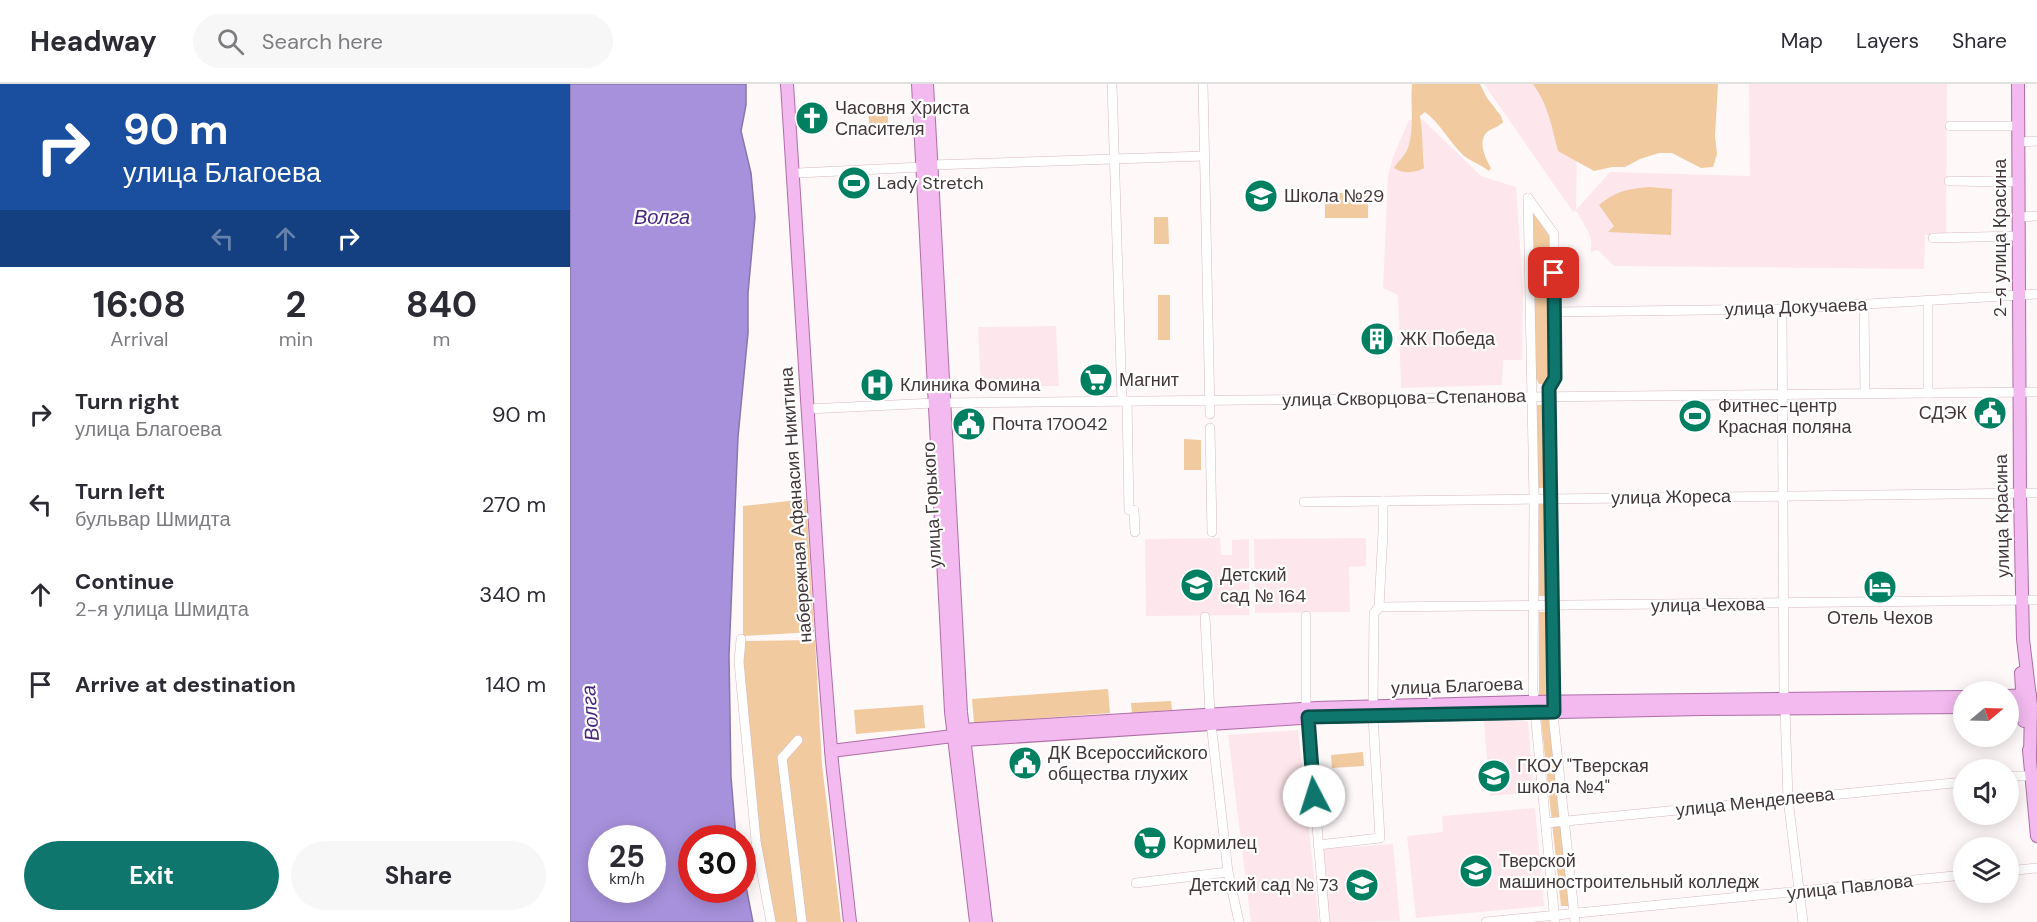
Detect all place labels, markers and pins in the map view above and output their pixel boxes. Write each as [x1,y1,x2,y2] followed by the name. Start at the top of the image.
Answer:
[835,96,970,141] place label: Часовня Христа Спасителя
[794,100,830,136] church icon: Часовня Христа Спасителя
[836,165,872,201] sports icon: Lady Stretch
[877,171,984,195] place label: Lady Stretch
[1243,178,1279,214] school or university icon: Школа №29
[1284,184,1384,208] place label: Школа №29
[1528,247,1579,298] pin
[1359,321,1395,357] building icon: ЖК Победа
[1400,327,1496,351] place label: ЖК Победа
[1078,362,1114,398] supermarket icon: Магнит
[859,367,895,403] hospital icon: Клиника Фомина
[1119,368,1179,392] place label: Магнит
[900,373,1041,397] place label: Клиника Фомина
[1718,394,1853,439] place label: Фитнес-центр Красная поляна
[1972,395,2008,431] public building icon: СДЭК
[1677,398,1713,434] sports icon: Фитнес-центр Красная поляна
[1919,401,1968,425] place label: СДЭК
[951,406,987,442] public building icon: Почта 170042
[992,412,1108,436] place label: Почта 170042
[1220,563,1306,608] place label: Детский сад № 164
[1179,567,1215,603] school or university icon: Детский сад № 164
[1862,569,1898,605] hotel icon: Отель Чехов
[1827,606,1933,630] place label: Отель Чехов
[1048,741,1208,786] place label: ДК Всероссийского общества глухих
[1007,745,1043,781] public building icon: ДК Всероссийского общества глухих
[1517,754,1649,799] place label: ГКОУ "Тверская школа №4"
[1476,758,1512,794] school or university icon: ГКОУ "Тверская школа №4"
[1132,825,1168,861] supermarket icon: Кормилец
[1173,831,1257,855] place label: Кормилец
[1499,849,1759,894] place label: Тверской машиностроительный колледж
[1458,853,1494,889] school or university icon: Тверской машиностроительный колледж
[1344,867,1380,903] school or university icon: Детский сад № 73
[1189,873,1339,897] place label: Детский сад № 73

